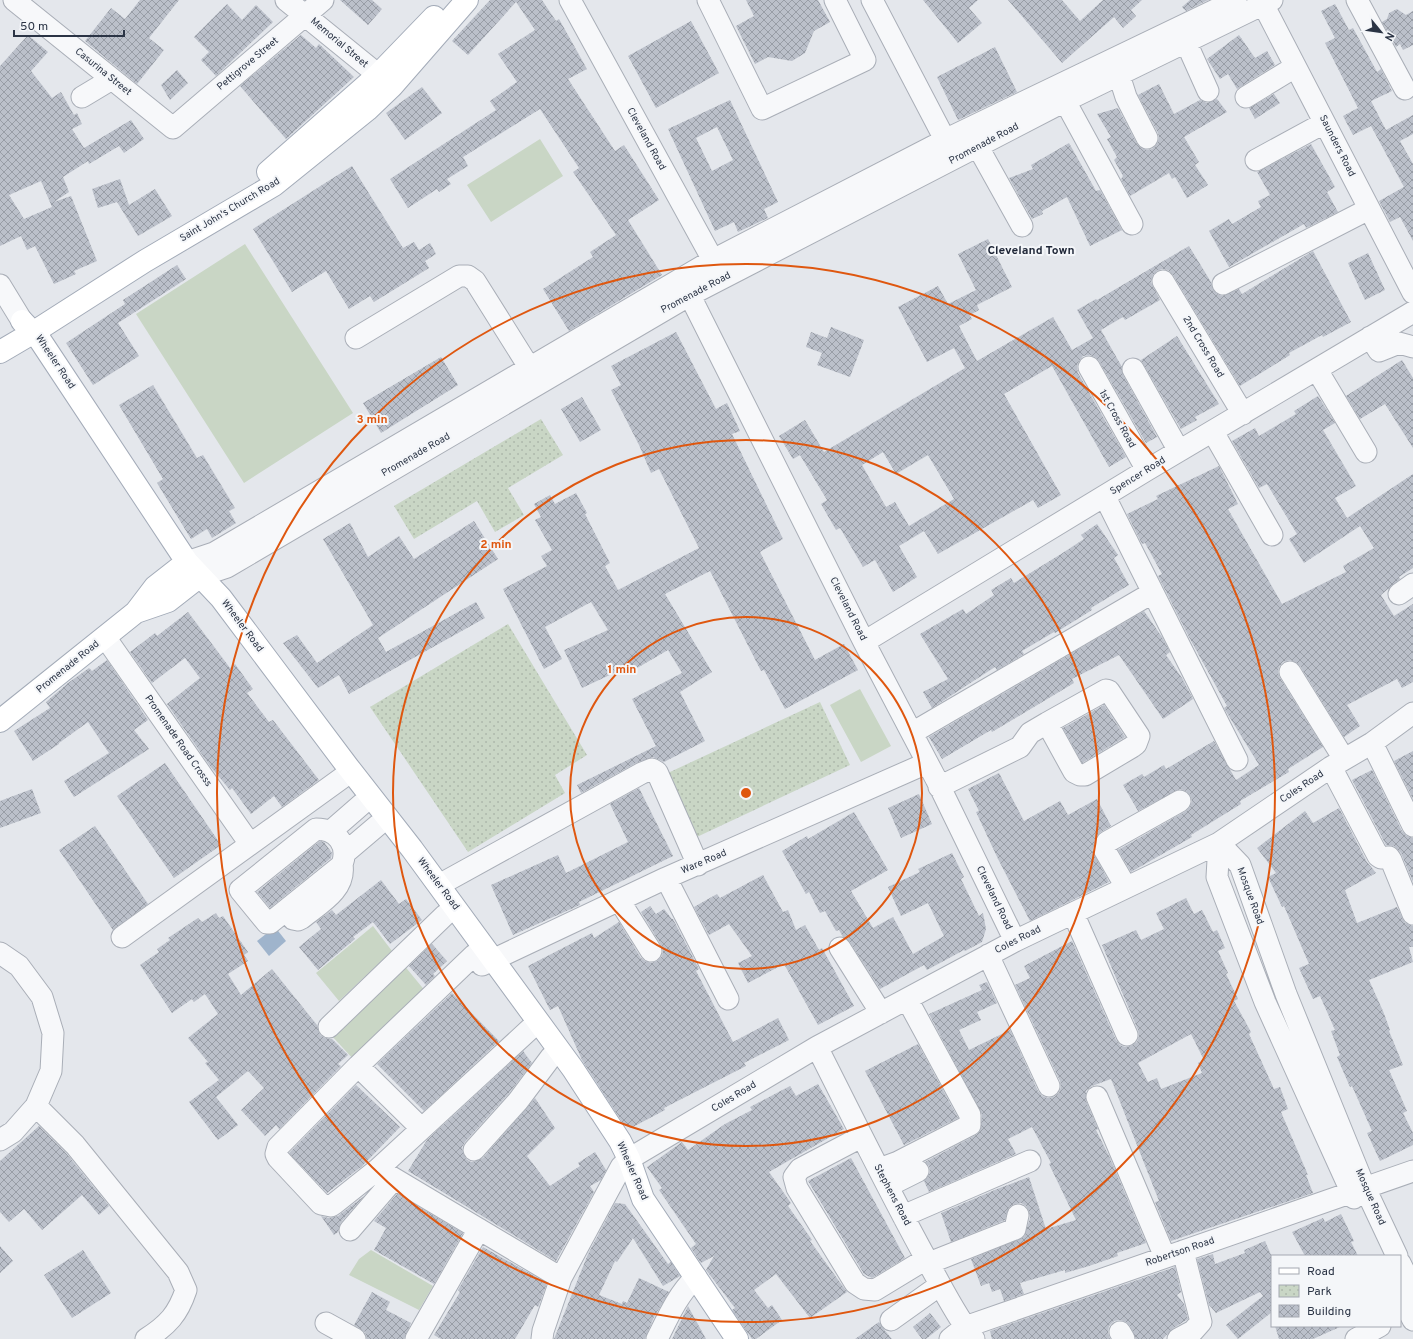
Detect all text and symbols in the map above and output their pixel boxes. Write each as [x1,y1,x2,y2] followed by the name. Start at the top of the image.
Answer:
[14,12,124,38] scale bar
[1361,12,1401,52] north arrow
[307,15,371,71] street label: Memorial Street
[20,19,48,35] text: 50 m
[1381,30,1397,43] text: N
[214,34,282,94] street label: Pettigrove Street
[72,45,134,99] street label: Casurina Street
[623,105,669,173] street label: Cleveland Road
[1316,113,1358,179] street label: Saunders Road
[947,120,1021,168] street label: Promenade Road
[178,175,282,245] street label: Saint John's Church Road
[987,243,1075,259] district label: Cleveland Town
[659,269,733,317] street label: Promenade Road
[1179,314,1227,380] street label: 2nd Cross Road
[32,332,78,392] street label: Wheeler Road
[1096,388,1138,450] street label: 1st Cross Road
[356,412,388,428] text: 3 min
[379,430,453,480] street label: Promenade Road
[1108,454,1168,498] street label: Spencer Road
[480,537,512,553] text: 2 min
[826,575,870,643] street label: Cleveland Road
[218,597,266,655] street label: Wheeler Road
[34,638,102,696] street label: Promenade Road
[608,662,636,678] text: 1 min
[141,693,215,790] street label: Promenade Road Crosss
[1278,768,1326,806] street label: Coles Road
[739,786,753,800] centre of rings
[679,847,729,877] street label: Ware Road
[414,855,462,913] street label: Wheeler Road
[973,864,1015,932] street label: Cleveland Road
[1234,865,1266,927] street label: Mosque Road
[993,923,1043,957] street label: Coles Road
[709,1079,759,1115] street label: Coles Road
[613,1140,651,1202] street label: Wheeler Road
[870,1162,914,1228] street label: Stephens Road
[1352,1167,1388,1227] street label: Mosque Road
[1144,1234,1216,1270] street label: Robertson Road
[1271,1255,1401,1327] legend
[1307,1264,1335,1280] text: Road
[1307,1284,1332,1300] text: Park
[1307,1304,1351,1320] text: Building

